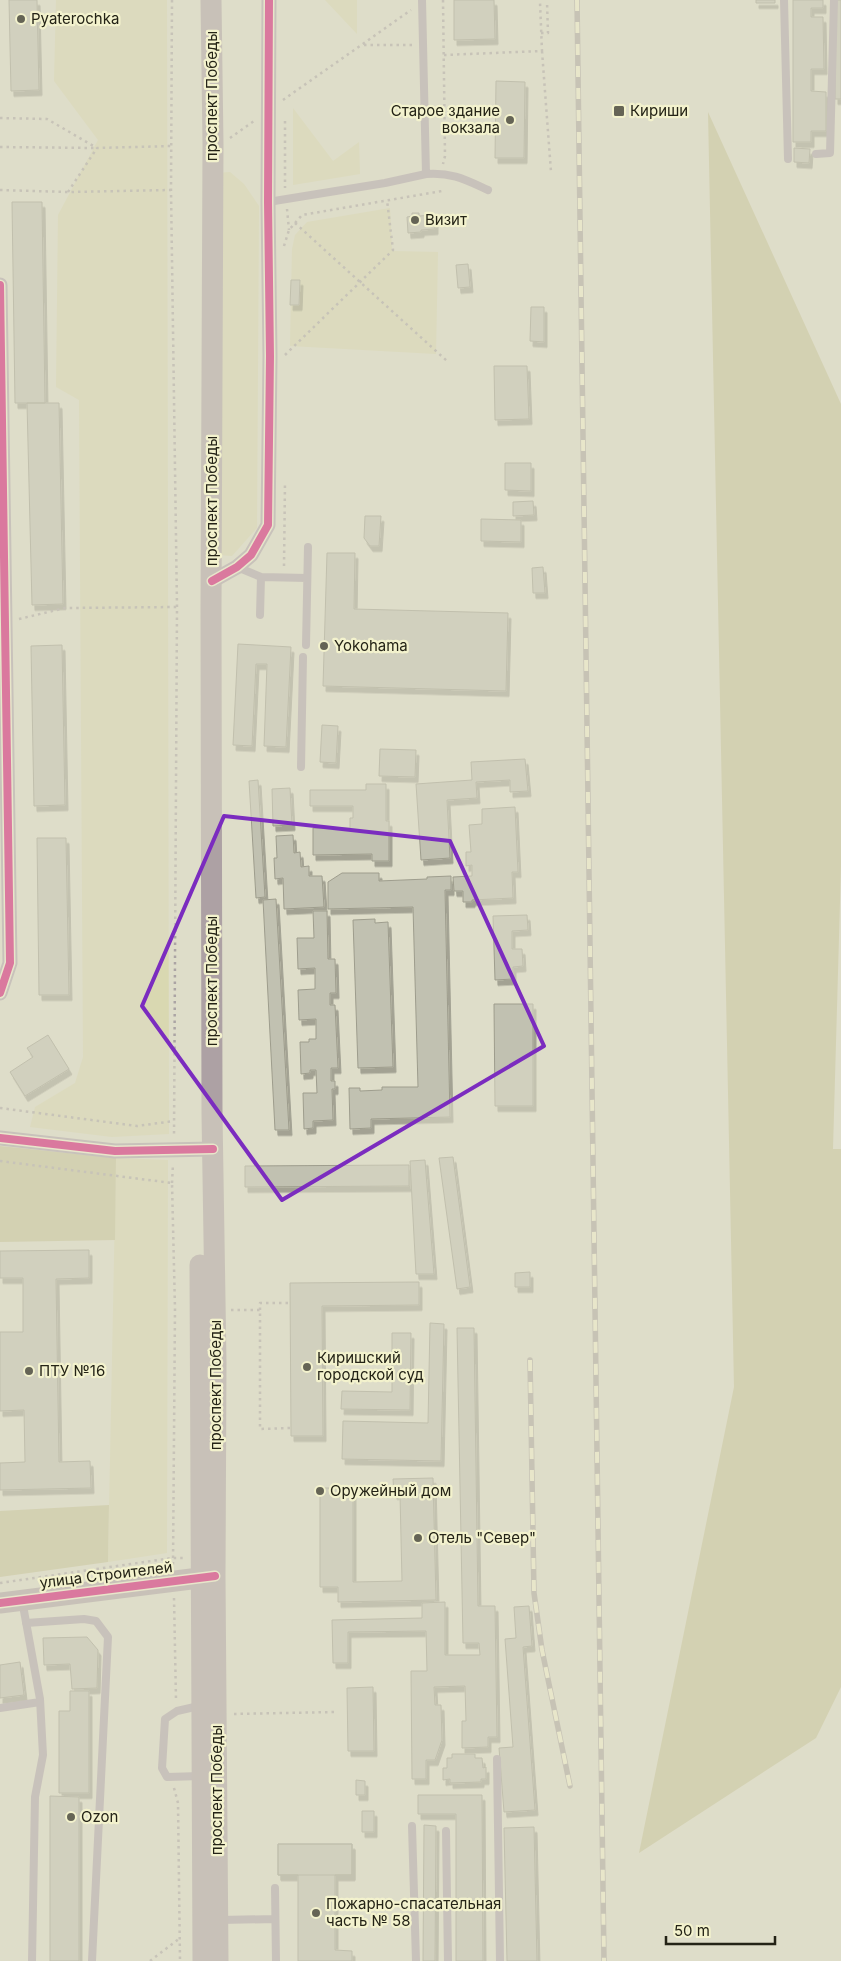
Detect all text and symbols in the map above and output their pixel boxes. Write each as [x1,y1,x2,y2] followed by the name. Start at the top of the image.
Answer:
[31,9,119,28] place label: Pyaterochka
[15,13,27,25] marker: Pyaterochka
[202,31,221,161] street label: проспект Победы
[391,101,500,137] place label: Старое здание вокзала
[630,101,688,120] place label: Кириши
[612,104,626,118] marker: Кириши
[504,114,516,126] marker: Старое здание вокзала
[425,210,467,229] place label: Визит
[409,214,421,226] marker: Визит
[202,436,221,566] street label: проспект Победы
[334,636,408,655] place label: Yokohama
[318,640,330,652] marker: Yokohama
[202,916,221,1046] street label: проспект Победы
[206,1320,225,1450] street label: проспект Победы
[317,1348,424,1384] place label: Киришский городской суд
[39,1361,105,1380] place label: ПТУ №16
[301,1361,313,1373] marker: Киришский городской суд
[23,1365,35,1377] marker: ПТУ №16
[330,1481,451,1500] place label: Оружейный дом
[314,1485,326,1497] marker: Оружейный дом
[428,1528,536,1547] place label: Отель "Север"
[412,1532,424,1544] marker: Отель "Север"
[38,1557,174,1592] street label: улица Строителей
[207,1725,226,1855] street label: проспект Победы
[81,1807,118,1826] place label: Ozon
[65,1811,77,1823] marker: Ozon
[326,1894,501,1930] place label: Пожарно-спасательная часть № 58
[310,1907,322,1919] marker: Пожарно-спасательная часть № 58
[666,1914,775,1946] scale bar
[674,1921,710,1940] text: 50 m

